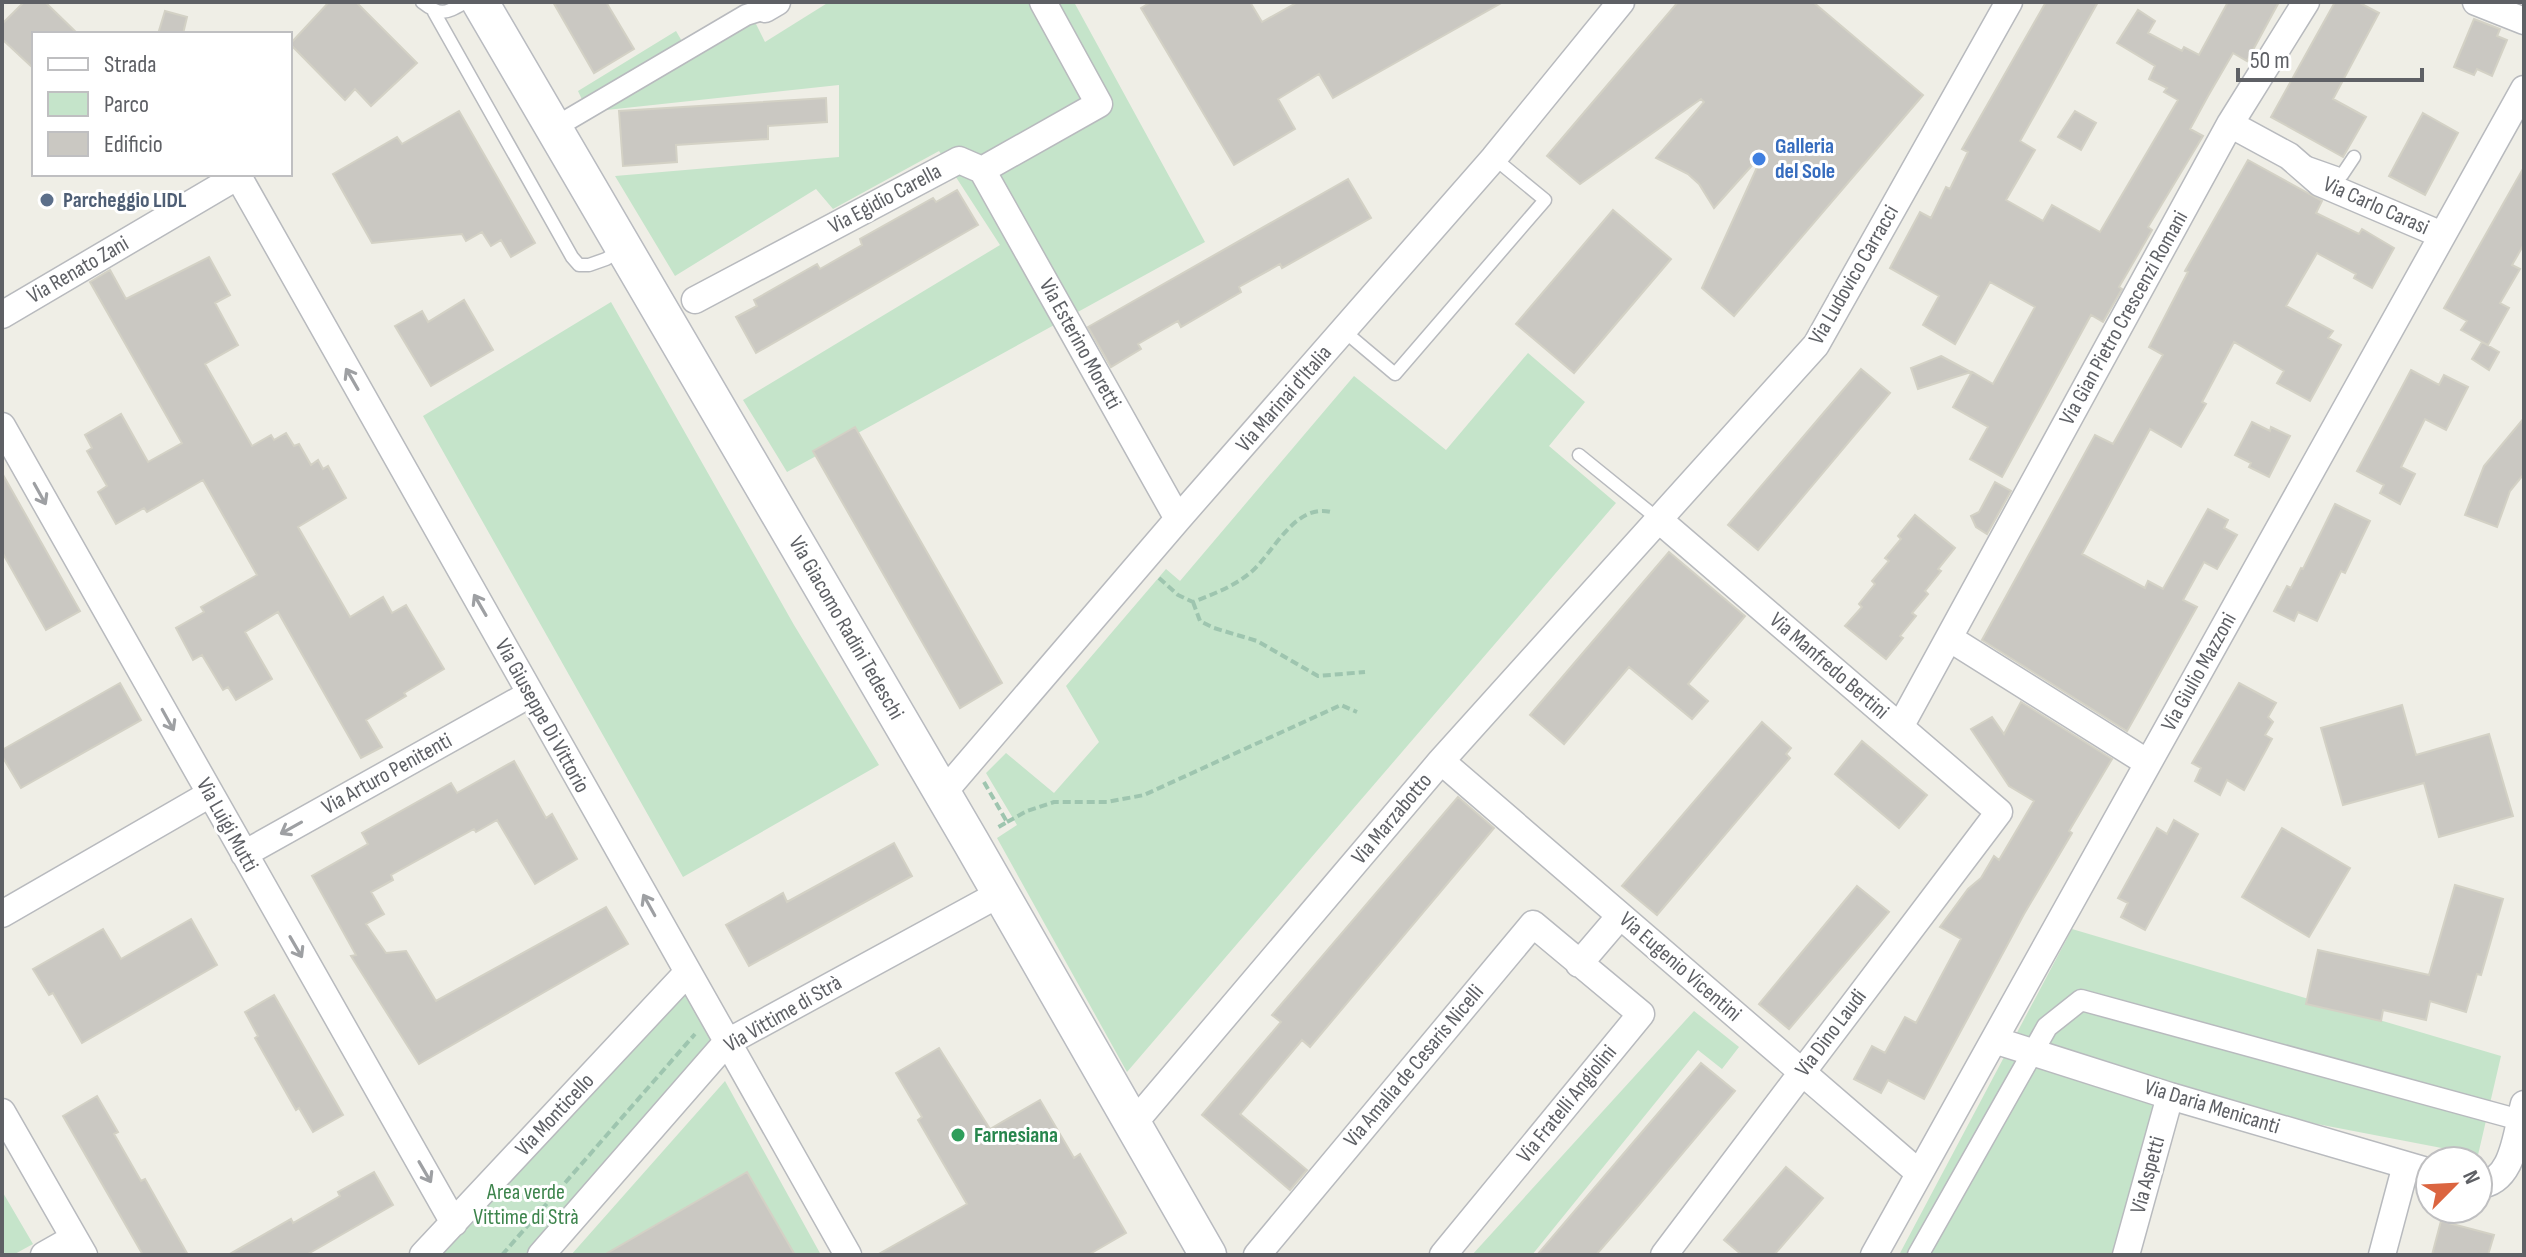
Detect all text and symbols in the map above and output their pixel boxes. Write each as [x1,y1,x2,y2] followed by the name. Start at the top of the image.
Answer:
[32,32,292,176] legend
[2238,32,2422,82] scale bar
[2250,46,2290,75] text: 50 m
[104,50,157,79] text: Strada
[104,90,149,119] text: Parco
[104,130,163,159] text: Edificio
[1775,133,1835,185] place label: Galleria del Sole
[1750,150,1768,168] marker: Galleria del Sole
[824,158,946,240] street label: Via Egidio Carella
[2319,171,2433,241] street label: Via Carlo Carasi
[63,187,187,214] place label: Parcheggio LIDL
[38,191,56,209] marker: Parcheggio LIDL
[1803,200,1905,350] street label: Via Ludovico Carracci
[2054,206,2194,430] street label: Via Gian Pietro Crescenzi Romani
[22,230,134,310] street label: Via Renato Zani
[1033,274,1127,414] street label: Via Esterino Moretti
[1230,340,1338,458] street label: Via Marinai d'Italia
[344,368,360,391] one-way arrow
[32,482,48,505] one-way arrow
[782,531,910,725] street label: Via Giacomo Radini Tedeschi
[472,594,487,618] one-way arrow
[1764,607,1894,725] street label: Via Manfredo Bertini
[2155,608,2243,736] street label: Via Giulio Mazzoni
[489,634,595,798] street label: Via Giuseppe Di Vittorio
[161,708,176,732] one-way arrow
[317,727,457,821] street label: Via Arturo Penitenti
[1346,768,1438,870] street label: Via Marzabotto
[190,773,264,877] street label: Via Luigi Mutti
[280,820,303,836] one-way arrow
[641,894,656,918] one-way arrow
[1613,907,1747,1027] street label: Via Eugenio Vicentini
[289,934,304,958] one-way arrow
[719,970,847,1058] street label: Via Vittime di Strà
[1338,979,1490,1153] street label: Via Amalia de Cesaris Nicelli
[1790,984,1872,1082] street label: Via Dino Laudi
[1511,1040,1623,1168] street label: Via Fratelli Angiolini
[510,1068,600,1162] street label: Via Monticello
[2141,1074,2283,1140] street label: Via Daria Menicanti
[974,1122,1058,1149] place label: Farnesiana
[949,1126,967,1144] marker: Farnesiana
[2125,1133,2171,1217] street label: Via Aspetti
[2414,1145,2494,1225] north arrow
[418,1160,433,1184] one-way arrow
[2456,1167,2486,1188] text: N
[473,1179,579,1231] park label: Area verde Vittime di Strà

